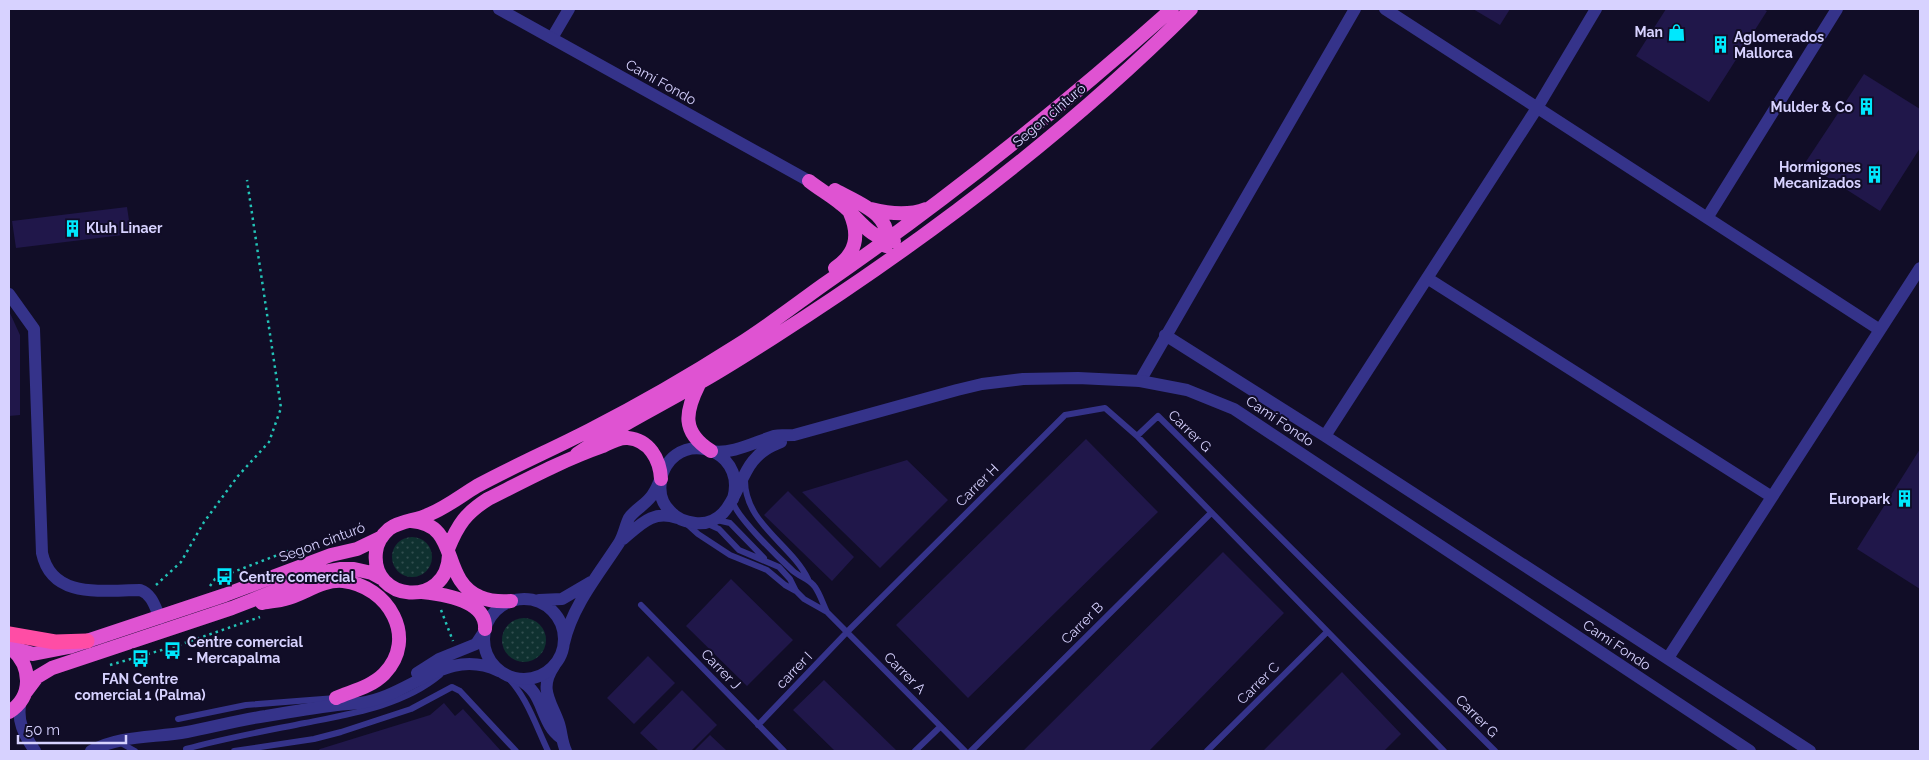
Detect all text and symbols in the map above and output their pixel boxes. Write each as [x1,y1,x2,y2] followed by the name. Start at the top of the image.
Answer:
[1667,22,1687,42] shop icon: Man
[1634,24,1663,40] place label: Man
[1734,29,1824,61] place label: Aglomerados Mallorca
[1710,35,1730,55] building icon: Aglomerados Mallorca
[623,56,699,108] street label: Camí Fondo
[1009,80,1089,150] street label: Segon cinturó
[1857,97,1877,117] building icon: Mulder & Co
[1771,99,1854,115] place label: Mulder & Co
[1773,159,1861,191] place label: Hormigones Mecanizados
[1865,165,1885,185] building icon: Hormigones Mecanizados
[62,218,82,238] building icon: Kluh Linaer
[86,220,163,236] place label: Kluh Linaer
[1243,393,1317,449] street label: Camí Fondo
[1165,407,1215,455] street label: Carrer G
[952,460,1002,510] street label: Carrer H
[1894,489,1914,509] building icon: Europark
[1829,491,1890,507] place label: Europark
[277,519,367,565] street label: Segon cinturó
[215,567,235,587] bus stop icon: Centre comercial
[239,569,355,585] place label: Centre comercial
[1058,599,1106,647] street label: Carrer B
[1580,617,1654,673] street label: Camí Fondo
[187,634,303,666] place label: Centre comercial - Mercapalma
[163,640,183,660] bus stop icon: Centre comercial - Mercapalma
[698,646,744,692] street label: Carrer J
[773,648,815,692] street label: carrer I
[130,649,150,669] bus stop icon: FAN Centre comercial 1 (Palma)
[881,649,930,698] street label: Carrer A
[1234,658,1283,707] street label: Carrer C
[74,671,206,703] place label: FAN Centre comercial 1 (Palma)
[1453,692,1501,740] street label: Carrer G
[18,712,125,744] scale bar
[25,721,60,739] text: 50 m

